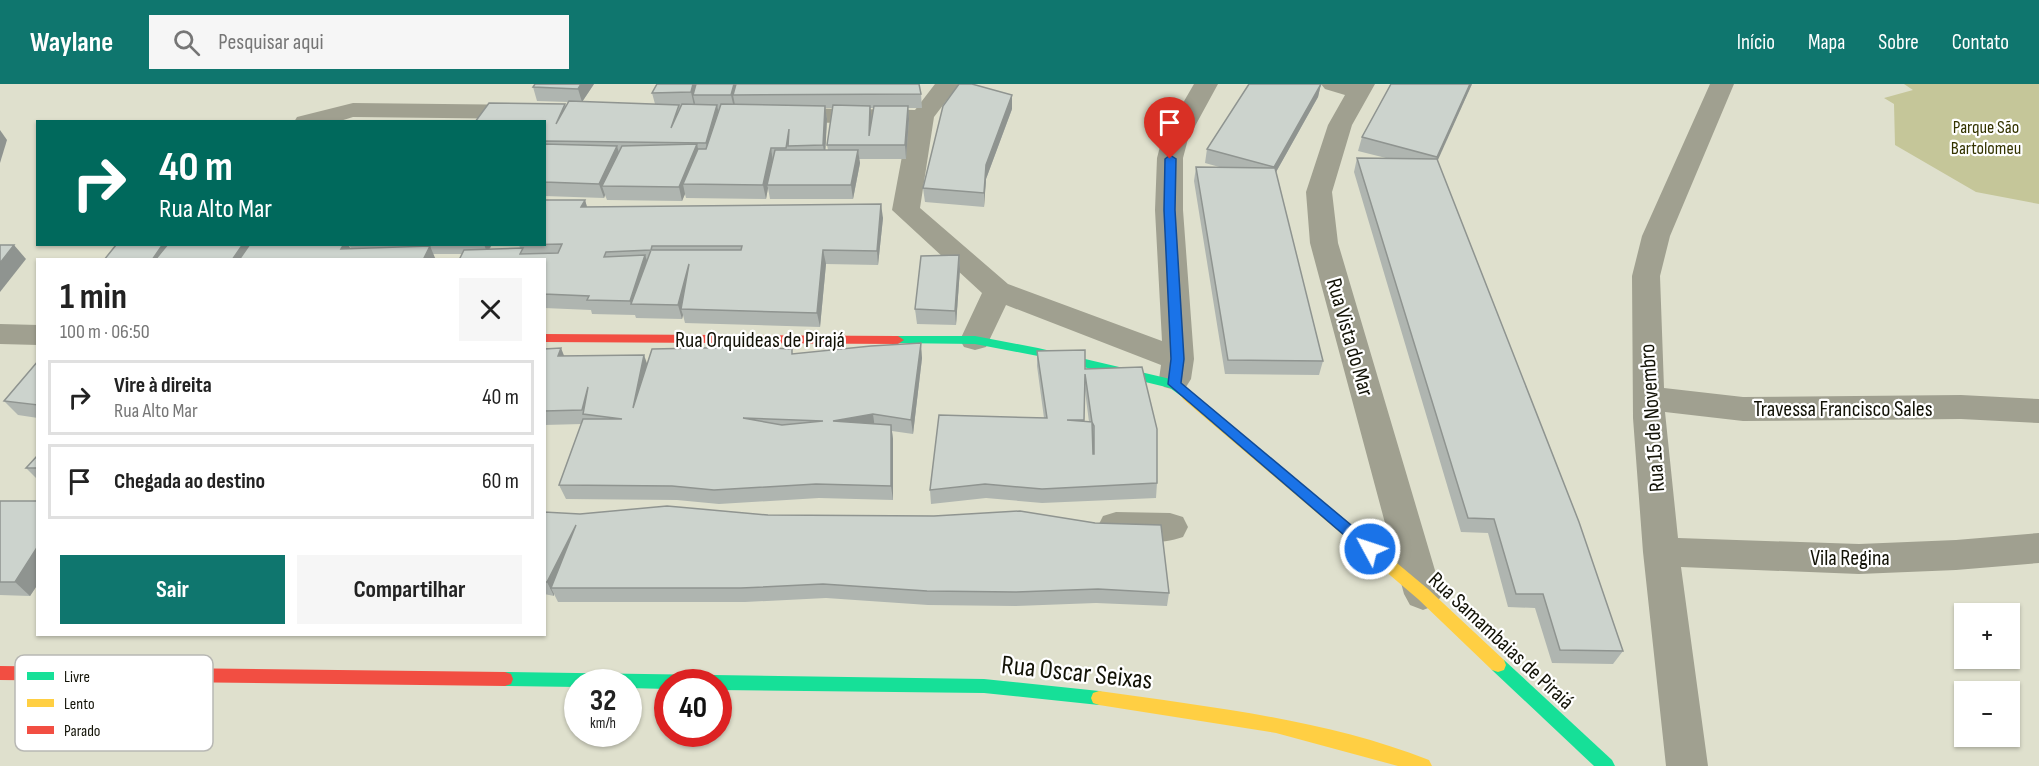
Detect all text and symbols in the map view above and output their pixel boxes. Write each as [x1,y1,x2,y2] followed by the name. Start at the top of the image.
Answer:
[149,15,569,69] search box
[30,26,113,59] text: Waylane
[170,26,203,59] icon: search
[218,29,324,56] text: Pesquisar aqui
[1737,30,1775,55] text: Início
[1808,30,1845,55] text: Mapa
[1878,30,1919,55] text: Sobre
[1952,30,2009,55] text: Contato
[1144,97,1195,159] pin
[1153,106,1186,139] icon: arrive
[1951,117,2021,159] park label: Parque São Bartolomeu
[159,142,233,193] text: 40 m
[60,144,138,222] icon: right
[159,193,272,225] text: Rua Alto Mar
[1320,275,1379,400] street label: Rua Vista do Mar
[60,276,127,319] text: 1 min
[459,278,522,341] button: close
[60,320,150,344] text: 100 m · 06:50
[675,327,845,354] street label: Rua Orquideas de Pirajá
[1634,343,1671,493] street label: Rua 15 de Novembro
[114,372,212,399] text: Vire à direita
[63,381,96,414] icon: right
[482,384,519,411] text: 40 m
[1753,396,1933,423] street label: Travessa Francisco Sales
[114,399,198,423] text: Rua Alto Mar
[63,465,96,498] icon: arrive
[114,468,265,495] text: Chegada ao destino
[482,468,519,495] text: 60 m
[1338,517,1402,581] position arrow
[1810,545,1890,572] street label: Vila Regina
[60,555,285,624] button: Sair
[297,555,522,624] button: Compartilhar
[1423,567,1579,716] street label: Rua Samambaias de Piraiá
[1954,603,2020,747] map controls
[1954,603,2020,669] button: +
[1000,649,1154,697] street label: Rua Oscar Seixas
[15,655,213,751] legend
[64,668,90,687] text: Livre
[654,669,732,747] speed limit sign: 40
[1954,681,2020,747] button: −
[590,683,616,719] text: 32
[64,695,95,714] text: Lento
[590,714,616,733] text: km/h
[64,722,101,741] text: Parado

